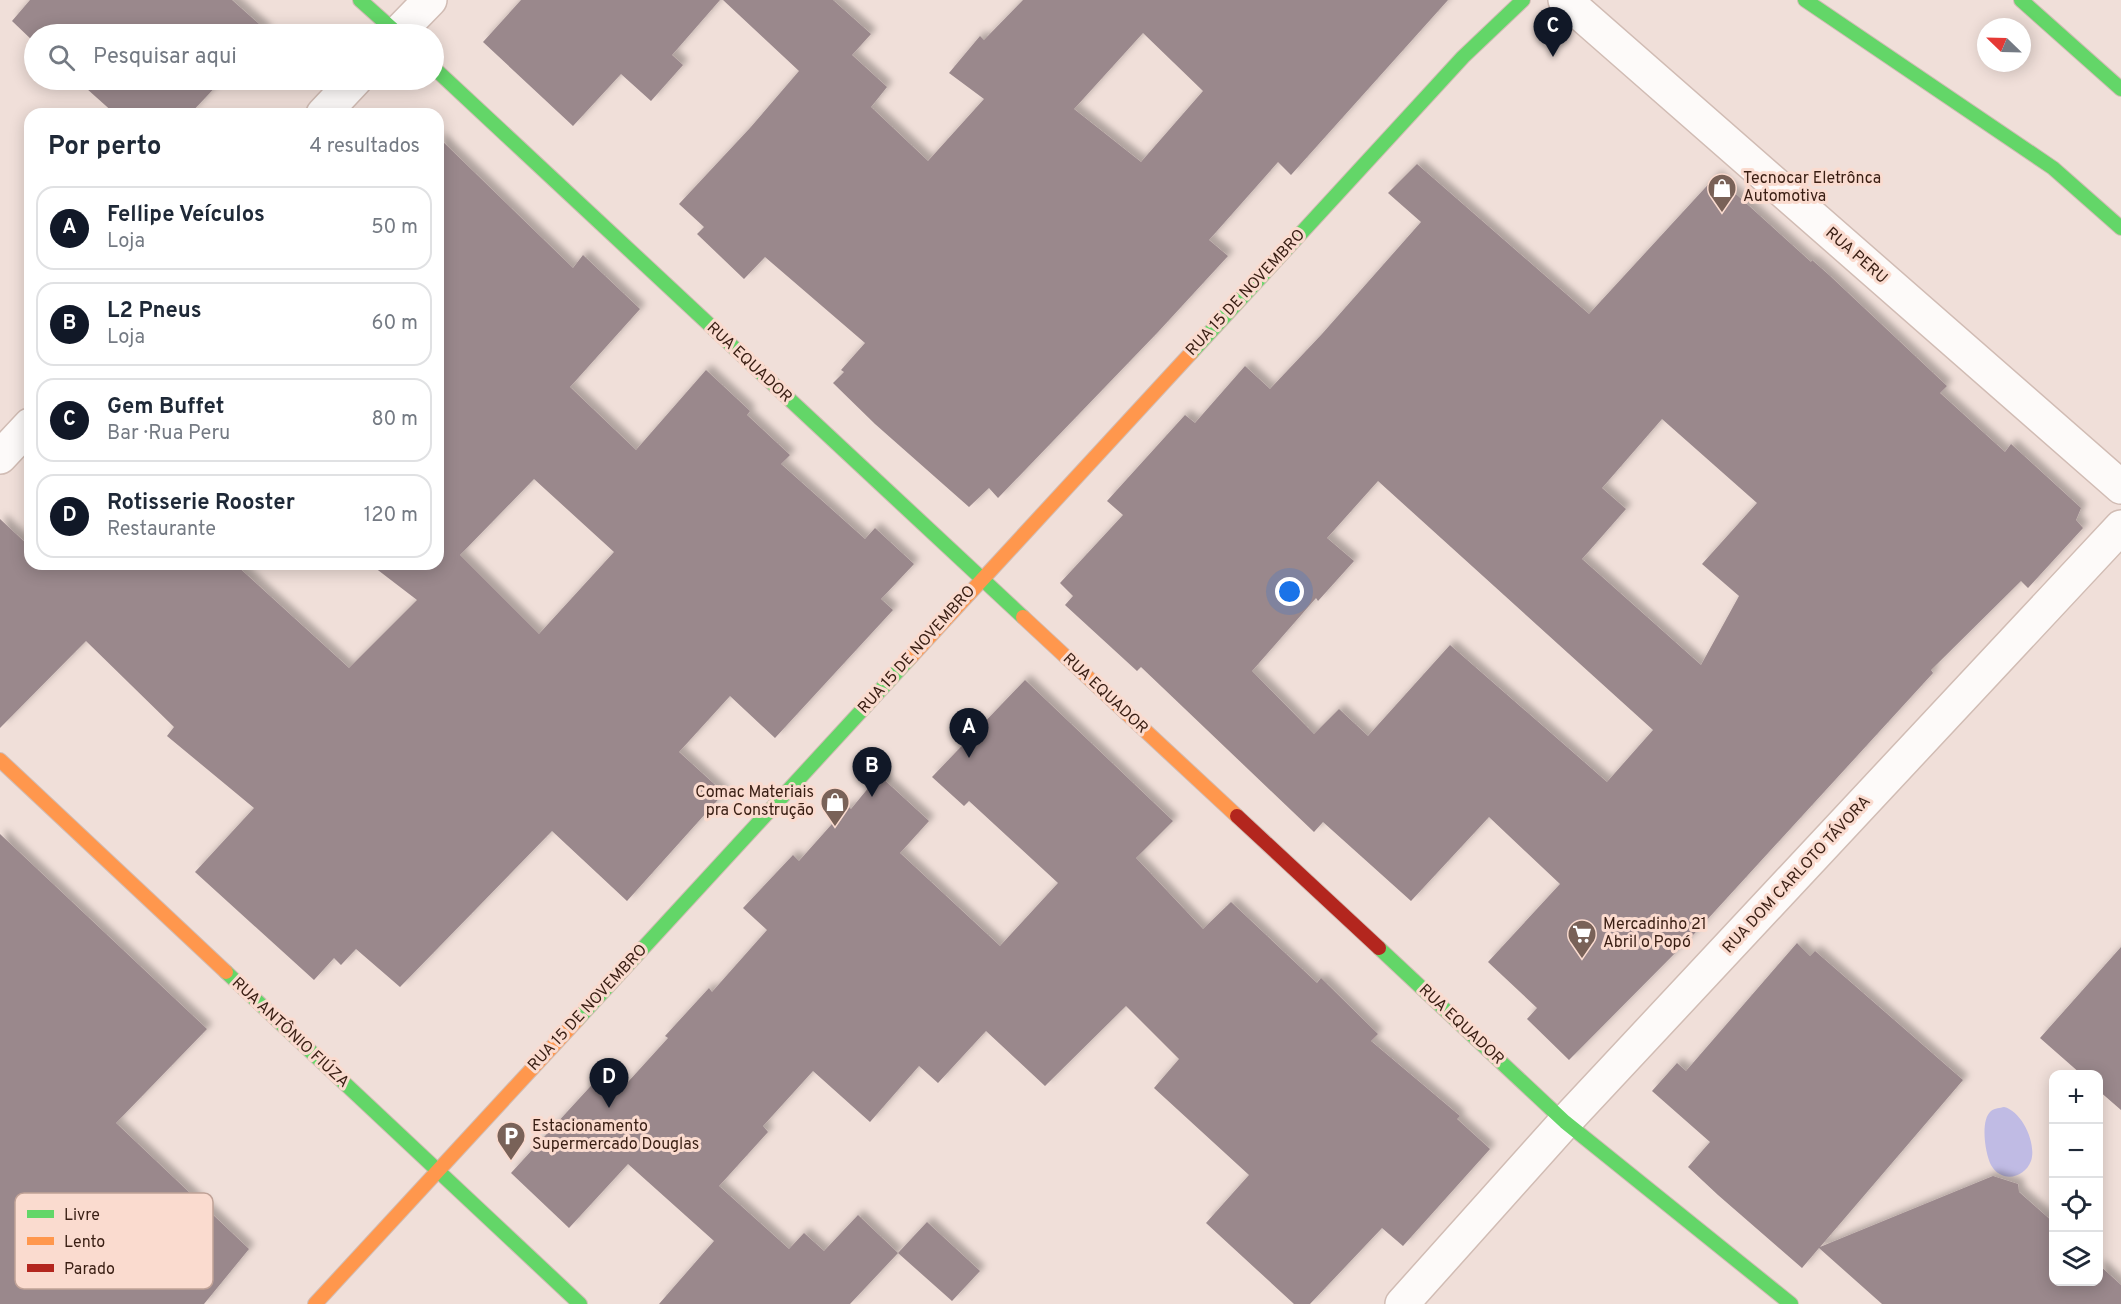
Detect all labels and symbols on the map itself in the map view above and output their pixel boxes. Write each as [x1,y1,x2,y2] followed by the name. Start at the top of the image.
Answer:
[1534,8,1572,57] pin: C
[1977,18,2031,72] north arrow
[1743,169,1881,207] place label: Tecnocar Eletrônca Automotiva
[1706,172,1738,214] shop icon: Tecnocar Eletrônca Automotiva
[1821,224,1891,288] street label: RUA PERU
[1182,225,1310,361] street label: RUA 15 DE NOVEMBRO
[702,318,796,408] street label: RUA EQUADOR
[1275,577,1304,606] your location
[854,582,980,718] street label: RUA 15 DE NOVEMBRO
[1058,649,1152,739] street label: RUA EQUADOR
[950,708,988,758] pin: A
[852,748,892,797] pin: B
[695,783,814,821] place label: Comac Materiais pra Construção
[819,786,851,828] shop icon: Comac Materiais pra Construção
[1717,791,1875,958] street label: RUA DOM CARLOTO TÁVORA
[1603,915,1707,953] place label: Mercadinho 21 Abril o Popó
[1566,918,1598,960] supermarket icon: Mercadinho 21 Abril o Popó
[524,940,652,1076] street label: RUA 15 DE NOVEMBRO
[227,972,354,1093] street label: RUA ANTÔNIO FIÚZA
[1414,980,1508,1070] street label: RUA EQUADOR
[590,1058,628,1108] pin: D
[532,1117,699,1155] place label: Estacionamento Supermercado Douglas
[495,1120,527,1162] parking icon: Estacionamento Supermercado Douglas
[15,1193,213,1289] legend
[64,1206,100,1226] text: Livre
[64,1233,105,1253] text: Lento
[64,1260,115,1280] text: Parado

